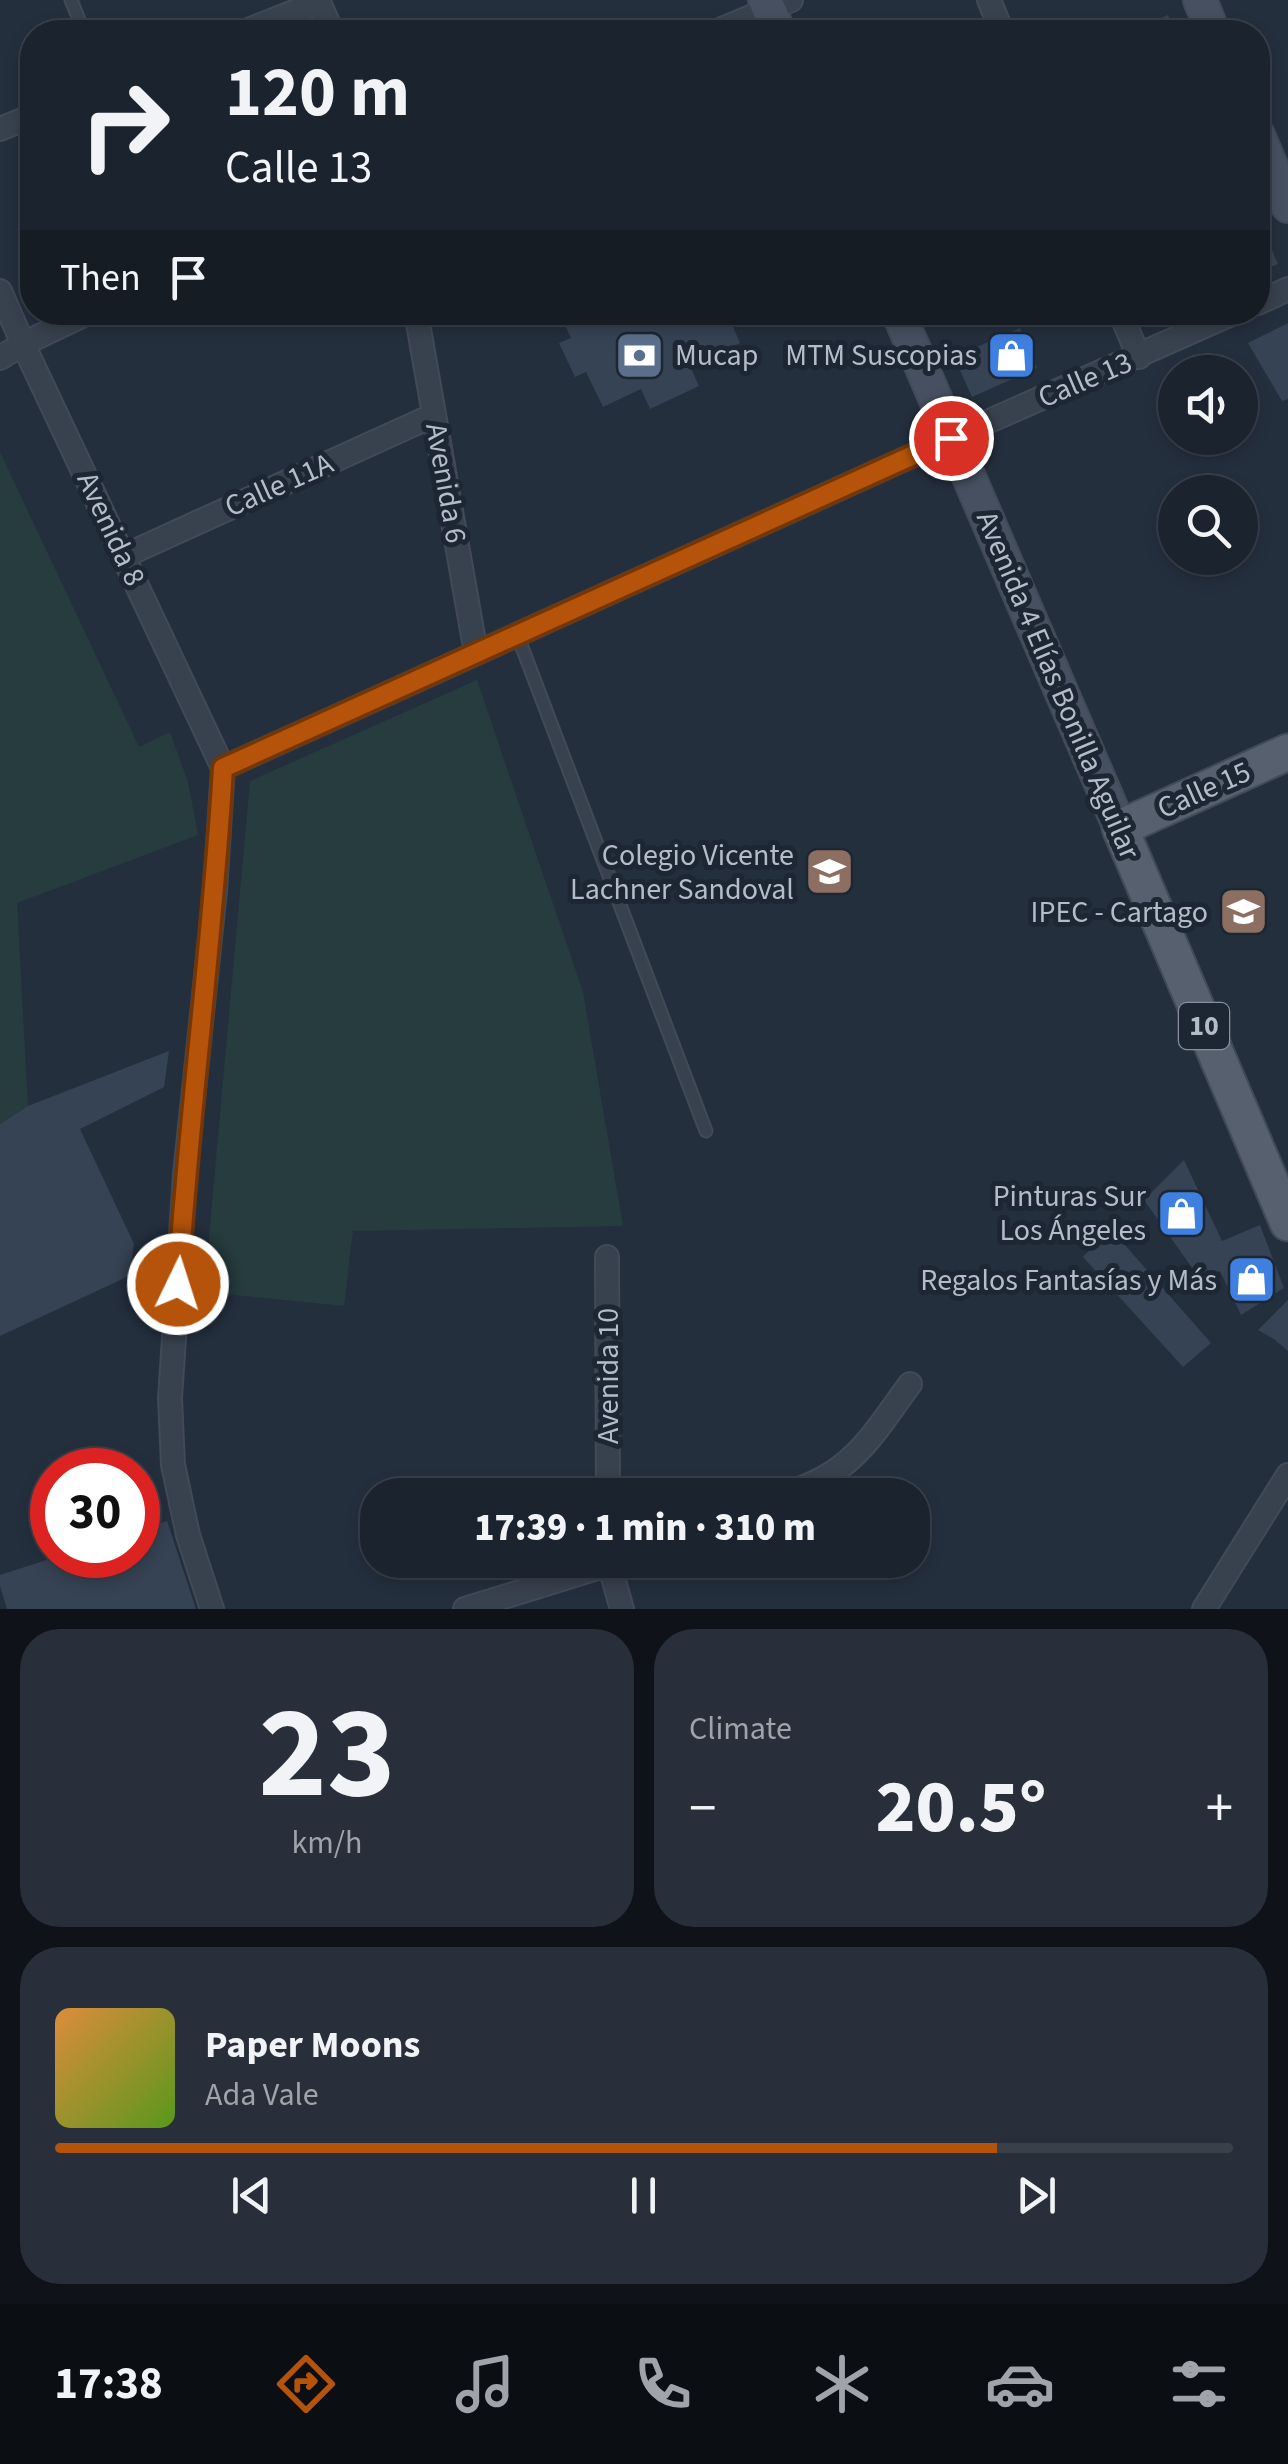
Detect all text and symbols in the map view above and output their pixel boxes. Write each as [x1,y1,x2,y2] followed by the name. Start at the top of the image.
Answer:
[225,43,410,143] text: 120 m
[60,60,190,190] icon: right
[225,136,372,200] text: Calle 13
[161,250,216,305] icon: arrive
[60,251,141,305] text: Then
[614,329,666,381] bank icon: Mucap
[986,329,1038,381] shop icon: MTM Suscopias
[675,334,758,377] place label: Mucap
[785,334,977,377] place label: MTM Suscopias
[1031,341,1139,419] street label: Calle 13
[1158,355,1258,575] map controls
[1158,355,1258,455] button: sound
[909,396,994,481] pin
[924,411,979,466] icon: arrive
[414,420,478,546] street label: Avenida 6
[218,442,341,528] street label: Calle 11A
[66,465,156,593] street label: Avenida 8
[1158,475,1258,575] button: search
[965,504,1151,866] street label: Avenida 4 Elías Bonilla Aguilar
[1150,750,1258,830] street label: Calle 15
[570,834,794,911] place label: Colegio Vicente Lachner Sandoval
[803,846,855,898] school or university icon: Colegio Vicente Lachner Sandoval
[1217,886,1269,938] school or university icon: IPEC - Cartago
[1031,891,1208,934] place label: IPEC - Cartago
[1179,1003,1229,1049] road number: 10
[993,1175,1147,1252] place label: Pinturas Sur Los Ángeles
[1155,1187,1207,1239] shop icon: Pinturas Sur Los Ángeles
[126,1232,230,1336] position arrow
[1226,1254,1278,1306] shop icon: Regalos Fantasías y Más
[920,1259,1217,1302] place label: Regalos Fantasías y Más
[587,1308,630,1444] street label: Avenida 10
[30,1448,160,1578] speed limit sign: 30
[474,1501,816,1555] text: 17:39 · 1 min · 310 m
[258,1662,396,1847] text: 23
[689,1706,792,1752] text: Climate
[875,1754,1047,1861] text: 20.5°
[689,1770,716,1848] text: −
[1206,1770,1233,1848] text: +
[292,1820,362,1866] text: km/h
[205,2018,420,2072] text: Paper Moons
[205,2072,319,2118] text: Ada Vale
[224,2168,279,2223] icon: previous
[616,2168,671,2223] icon: pause
[1009,2168,1064,2223] icon: next
[271,2349,341,2419] icon: directions
[450,2349,520,2419] icon: music
[628,2349,698,2419] icon: phone
[807,2349,877,2419] icon: climate
[985,2349,1055,2419] icon: car
[1164,2349,1234,2419] icon: filters
[54,2352,163,2416] text: 17:38

